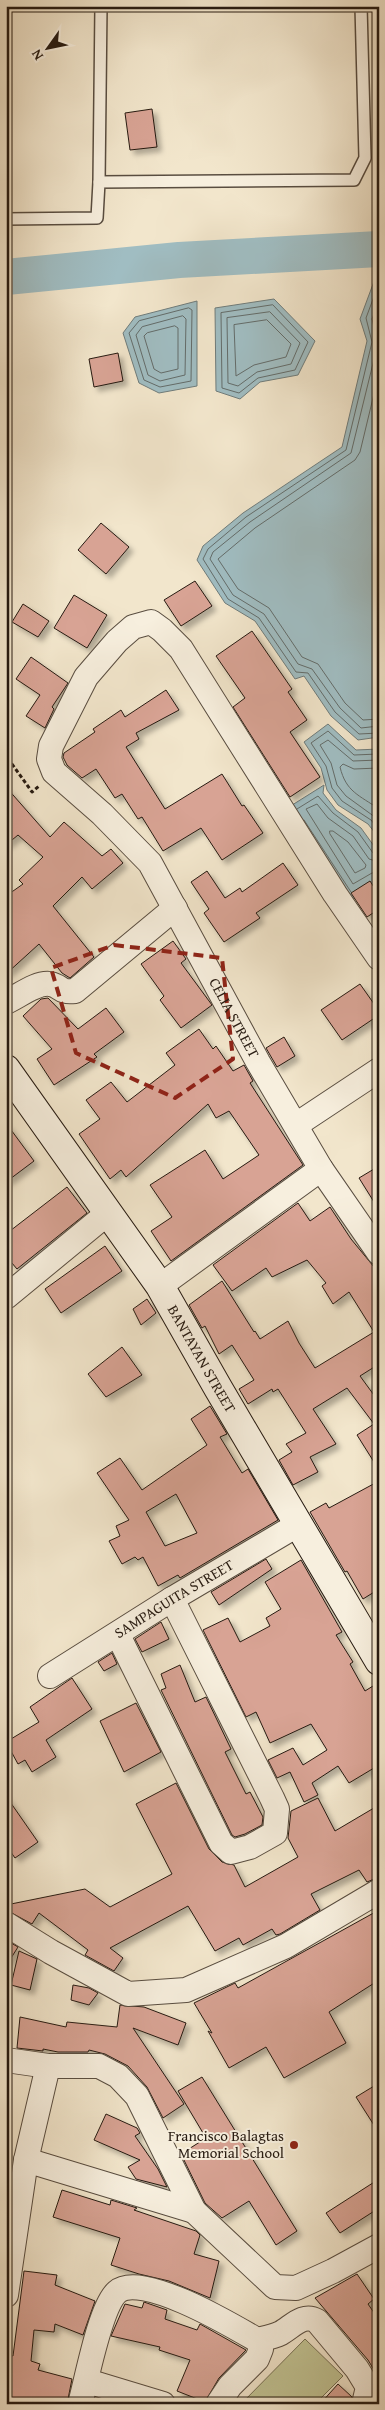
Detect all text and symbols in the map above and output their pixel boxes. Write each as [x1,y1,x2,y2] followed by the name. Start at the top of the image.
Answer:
[22,22,72,72] north arrow
[26,45,48,64] text: N
[204,974,265,1062] street label: CELIA STREET
[163,1301,241,1417] street label: BANTAYAN STREET
[110,1554,238,1643] street label: SAMPAGUITA STREET
[168,2125,284,2163] place label: Francisco Balagtas Memorial School
[288,2139,300,2151] marker: Francisco Balagtas Memorial School

